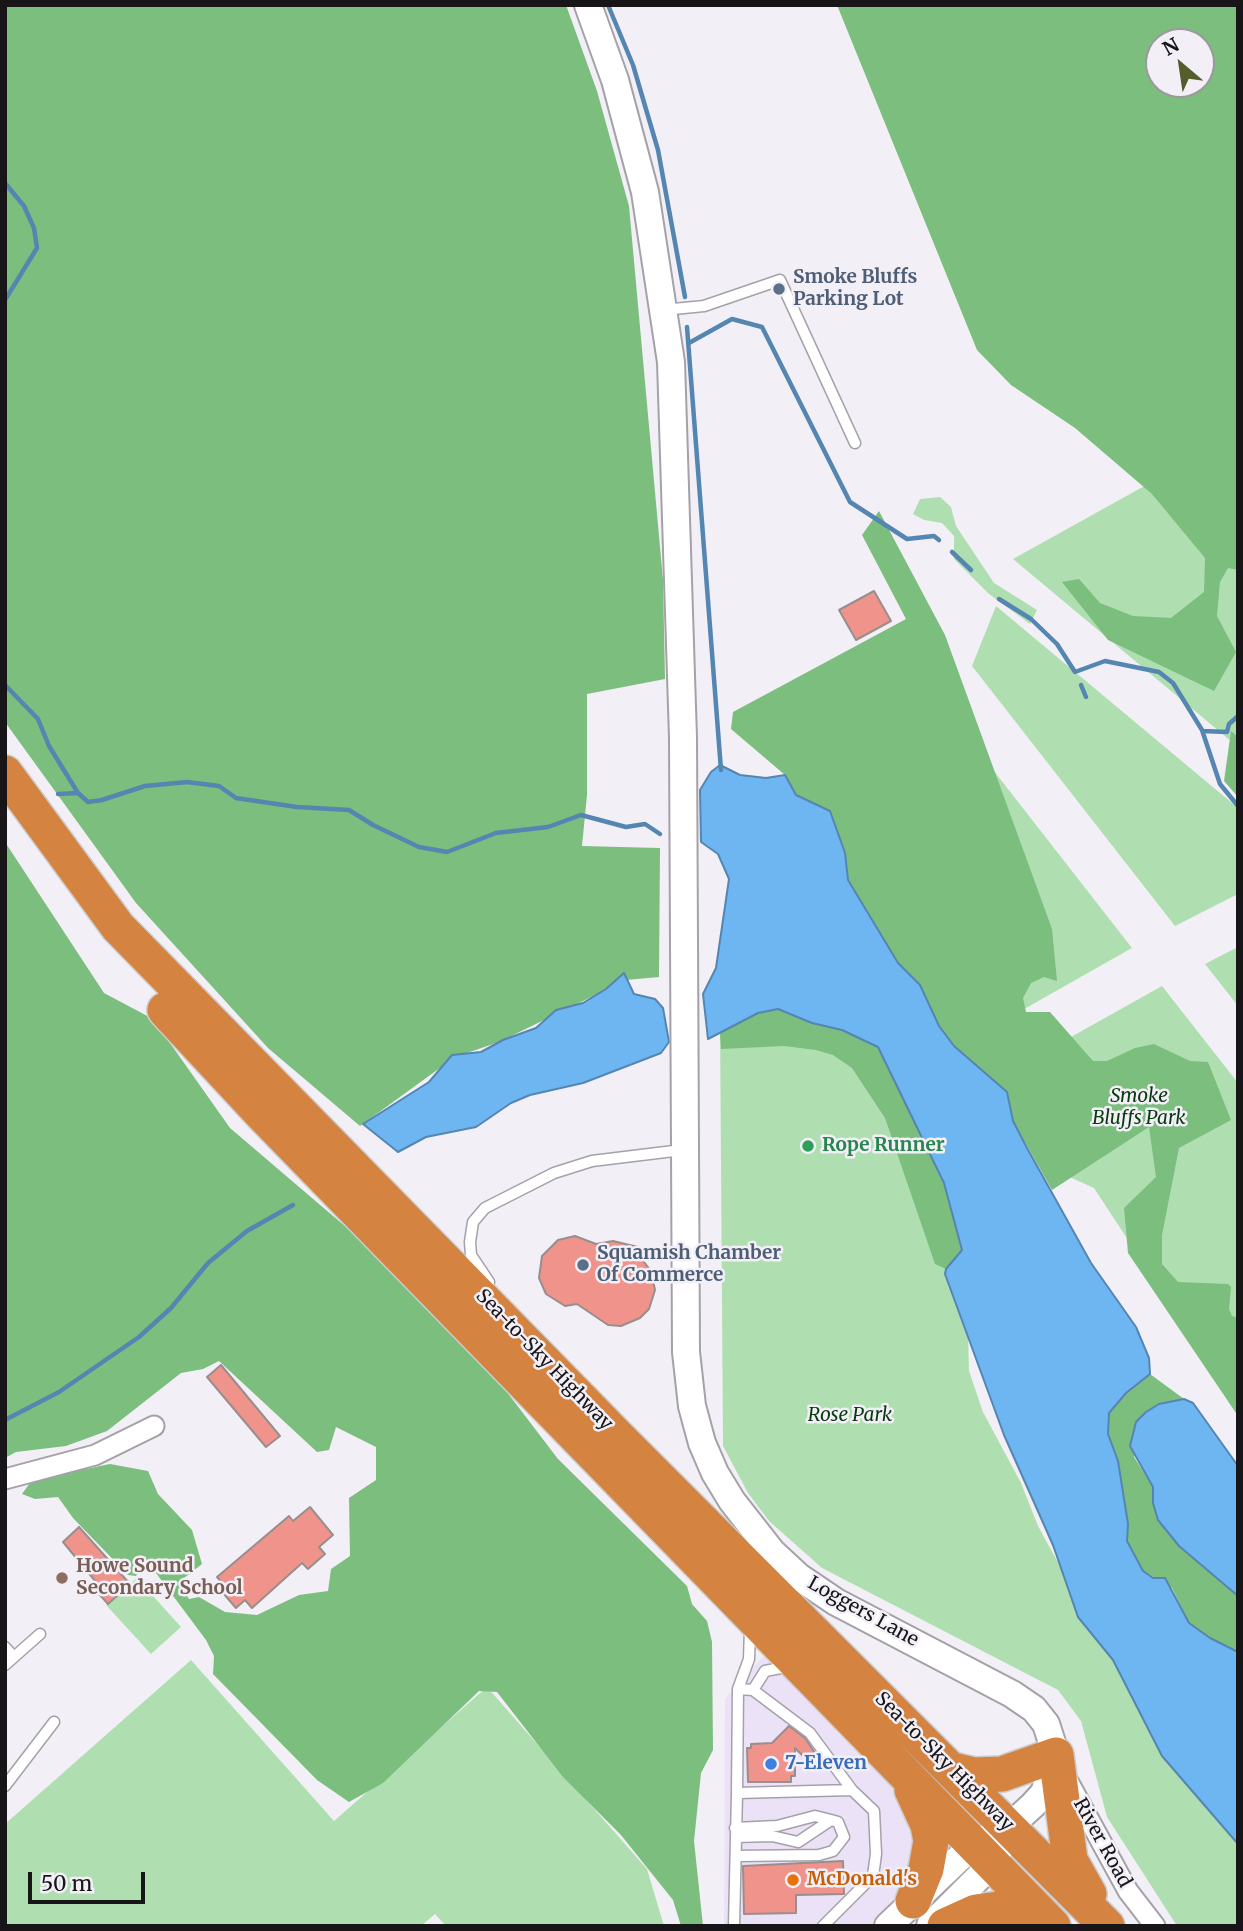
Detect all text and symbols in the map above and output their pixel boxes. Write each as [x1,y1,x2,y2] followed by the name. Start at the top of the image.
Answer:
[1145,28,1215,98] north arrow
[1158,32,1183,61] text: N
[793,267,917,311] place label: Smoke Bluffs Parking Lot
[771,281,787,297] marker: Smoke Bluffs Parking Lot
[1092,1086,1186,1130] park label: Smoke Bluffs Park
[822,1135,944,1157] place label: Rope Runner
[800,1138,816,1154] marker: Rope Runner
[597,1243,781,1287] place label: Squamish Chamber Of Commerce
[575,1257,591,1273] marker: Squamish Chamber Of Commerce
[471,1285,617,1435] street label: Sea-to-Sky Highway
[808,1405,892,1427] park label: Rose Park
[76,1556,243,1600] place label: Howe Sound Secondary School
[54,1570,70,1586] marker: Howe Sound Secondary School
[804,1572,922,1652] street label: Loggers Lane
[870,1688,1018,1836] street label: Sea-to-Sky Highway
[785,1753,867,1775] place label: 7-Eleven
[763,1756,779,1772] marker: 7-Eleven
[1068,1794,1136,1892] street label: River Road
[32,1857,149,1901] scale bar
[807,1869,917,1891] place label: McDonald's
[41,1870,92,1897] text: 50 m
[785,1872,801,1888] marker: McDonald's

